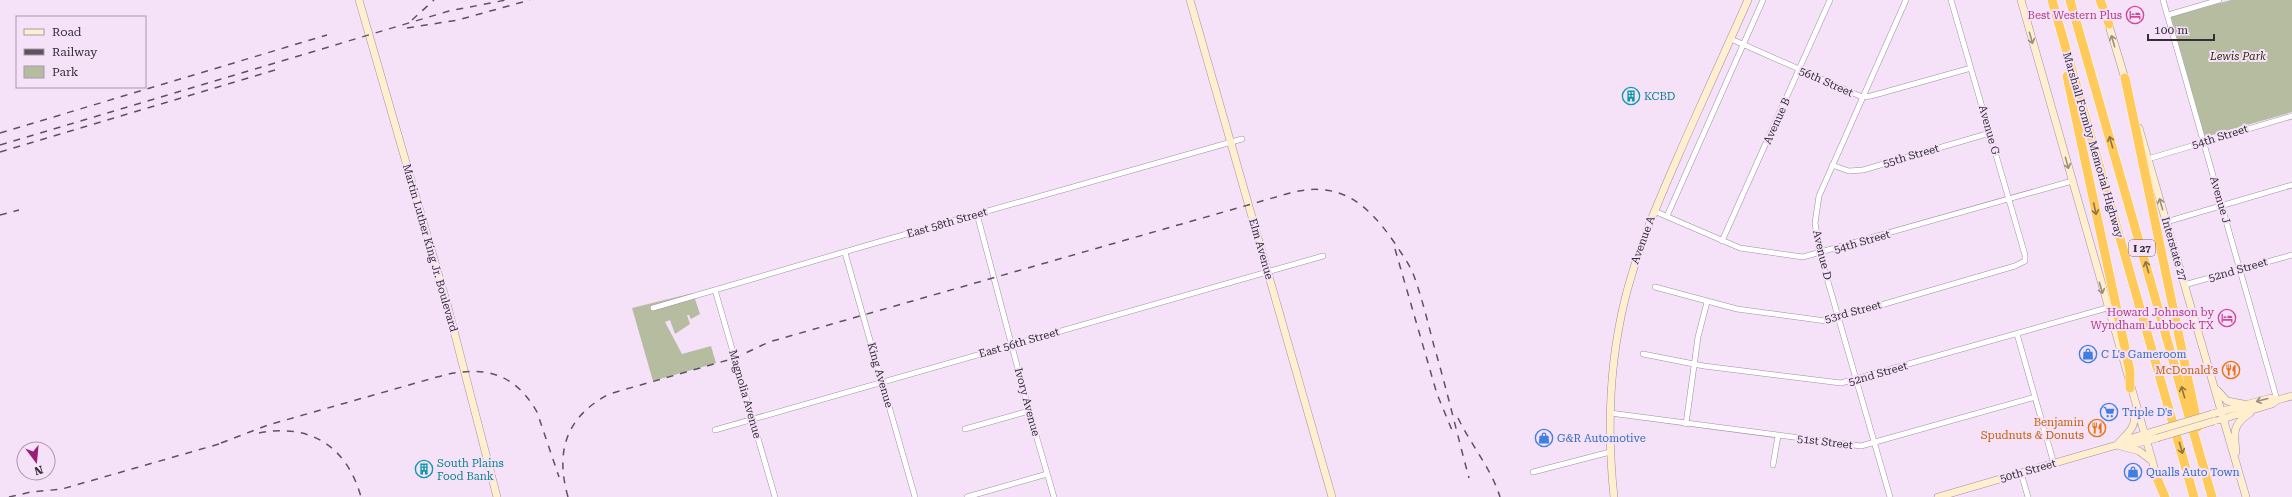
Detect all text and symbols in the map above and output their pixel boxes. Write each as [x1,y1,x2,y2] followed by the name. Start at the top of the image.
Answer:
[2125,5,2145,25] hotel icon: Best Western Plus
[2028,9,2122,22] place label: Best Western Plus
[16,16,146,88] legend
[2148,16,2214,42] scale bar
[2154,23,2188,37] text: 100 m
[52,25,82,39] text: Road
[2028,31,2035,44] one-way arrow
[2109,34,2116,47] one-way arrow
[52,45,98,59] text: Railway
[2209,50,2266,63] park label: Lewis Park
[2060,51,2126,240] street label: Marshall Formby Memorial Highway
[1797,64,1855,100] street label: 56th Street
[52,65,79,79] text: Park
[1621,86,1641,106] building icon: KCBD
[1644,90,1675,103] place label: KCBD
[1761,96,1793,146] street label: Avenue B
[1976,104,2002,157] street label: Avenue G
[2190,122,2250,152] street label: 54th Street
[2107,136,2114,149] one-way arrow
[1881,142,1941,170] street label: 55th Street
[2064,156,2071,169] one-way arrow
[400,163,460,333] street label: Martin Luther King Jr. Boulevard
[2207,175,2233,225] street label: Avenue J
[2157,198,2164,211] one-way arrow
[2092,202,2100,215] one-way arrow
[905,205,989,241] street label: East 58th Street
[1628,214,1658,266] street label: Avenue A
[2159,215,2189,283] street label: Interstate 27
[1246,217,1276,281] street label: Elm Avenue
[1832,228,1892,256] street label: 54th Street
[1810,229,1834,281] street label: Avenue D
[2129,240,2155,256] road number: I 27
[2207,255,2269,285] street label: 52nd Street
[2143,261,2150,274] one-way arrow
[2098,281,2105,294] one-way arrow
[1823,298,1883,326] street label: 53rd Street
[2091,306,2214,332] place label: Howard Johnson by Wyndham Lubbock TX
[2217,308,2237,328] hotel icon: Howard Johnson by Wyndham Lubbock TX
[977,325,1061,361] street label: East 56th Street
[865,341,895,409] street label: King Avenue
[2078,344,2098,364] shop icon: C L's Gameroom
[726,348,764,440] street label: Magnolia Avenue
[2101,348,2187,361] place label: C L's Gameroom
[1847,359,1909,389] street label: 52nd Street
[2221,360,2241,380] restaurant icon: McDonald's
[2155,364,2218,377] place label: McDonald's
[1012,366,1042,438] street label: Ivory Avenue
[2179,386,2186,399] one-way arrow
[2256,397,2269,404] one-way arrow
[2099,402,2119,422] supermarket icon: Triple D's
[2122,406,2172,419] place label: Triple D's
[1981,416,2084,442] place label: Benjamin Spudnuts & Donuts
[2087,418,2107,438] restaurant icon: Benjamin Spudnuts & Donuts
[1534,428,1554,448] shop icon: G&R Automotive
[1557,432,1646,445] place label: G&R Automotive
[1796,432,1854,452] street label: 51st Street
[16,441,56,481] north arrow
[2177,441,2185,454] one-way arrow
[437,457,504,483] place label: South Plains Food Bank
[1998,457,2058,485] street label: 50th Street
[414,459,434,479] building icon: South Plains Food Bank
[2123,462,2143,482] shop icon: Qualls Auto Town
[32,463,44,478] text: N
[2146,466,2240,479] place label: Qualls Auto Town

